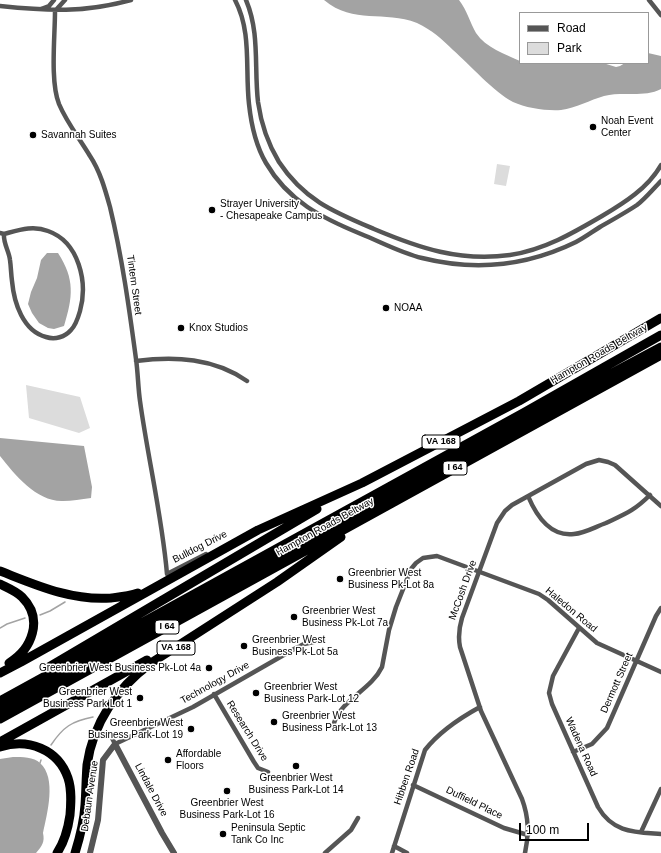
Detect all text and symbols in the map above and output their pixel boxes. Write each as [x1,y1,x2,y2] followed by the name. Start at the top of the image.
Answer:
[519,12,649,64] legend
[557,21,586,35] text: Road
[557,41,582,55] text: Park
[601,115,653,138] place label: Noah Event Center
[588,122,598,132] marker: Noah Event Center
[41,129,117,141] place label: Savannah Suites
[28,130,38,140] marker: Savannah Suites
[220,198,322,222] place label: Strayer University - Chesapeake Campus
[207,205,217,215] marker: Strayer University - Chesapeake Campus
[124,254,144,316] street label: Tintern Street
[394,302,422,314] place label: NOAA
[381,303,391,313] marker: NOAA
[548,321,650,387] street label: Hampton Roads Beltway
[189,322,248,334] place label: Knox Studios
[176,323,186,333] marker: Knox Studios
[422,435,460,449] road number: VA 168
[443,461,467,475] road number: I 64
[274,495,376,559] street label: Hampton Roads Beltway
[171,528,229,566] street label: Bulldog Drive
[447,558,479,622] street label: McCosh Drive
[348,567,434,590] place label: Greenbrier West Business Pk-Lot 8a
[335,574,345,584] marker: Greenbrier West Business Pk-Lot 8a
[543,585,599,635] street label: Haledon Road
[302,605,388,628] place label: Greenbrier West Business Pk-Lot 7a
[289,612,299,622] marker: Greenbrier West Business Pk-Lot 7a
[155,620,179,634] road number: I 64
[252,634,338,658] place label: Greenbrier West Business Pk-Lot 5a
[157,641,195,655] road number: VA 168
[239,641,249,651] marker: Greenbrier West Business Pk-Lot 5a
[598,651,636,715] street label: Dermott Street
[179,659,251,707] street label: Technology Drive
[39,662,201,674] place label: Greenbrier West Business Pk-Lot 4a
[204,663,214,673] marker: Greenbrier West Business Pk-Lot 4a
[264,681,359,704] place label: Greenbrier West Business Park-Lot 12
[43,686,132,710] place label: Greenbrier West Business Park Lot 1
[251,688,261,698] marker: Greenbrier West Business Park-Lot 12
[135,693,145,703] marker: Greenbrier West Business Park Lot 1
[224,699,270,763] street label: Research Drive
[282,710,377,734] place label: Greenbrier West Business Park-Lot 13
[563,716,599,778] street label: Wadena Road
[88,717,183,740] place label: Greenbrier West Business Park-Lot 19
[269,717,279,727] marker: Greenbrier West Business Park-Lot 13
[186,724,196,734] marker: Greenbrier West Business Park-Lot 19
[392,747,422,807] street label: Hibben Road
[176,748,221,772] place label: Affordable Floors
[163,755,173,765] marker: Affordable Floors
[79,760,101,832] street label: Debaun Avenue
[132,761,170,819] street label: Lindale Drive
[291,761,301,771] marker: Greenbrier West Business Park-Lot 14
[248,772,344,796] place label: Greenbrier West Business Park-Lot 14
[444,784,504,822] street label: Duffield Place
[222,786,232,796] marker: Greenbrier West Business Park-Lot 16
[179,797,275,820] place label: Greenbrier West Business Park-Lot 16
[521,815,591,841] scale bar
[231,822,305,846] place label: Peninsula Septic Tank Co Inc
[526,823,559,837] text: 100 m
[218,829,228,839] marker: Peninsula Septic Tank Co Inc

